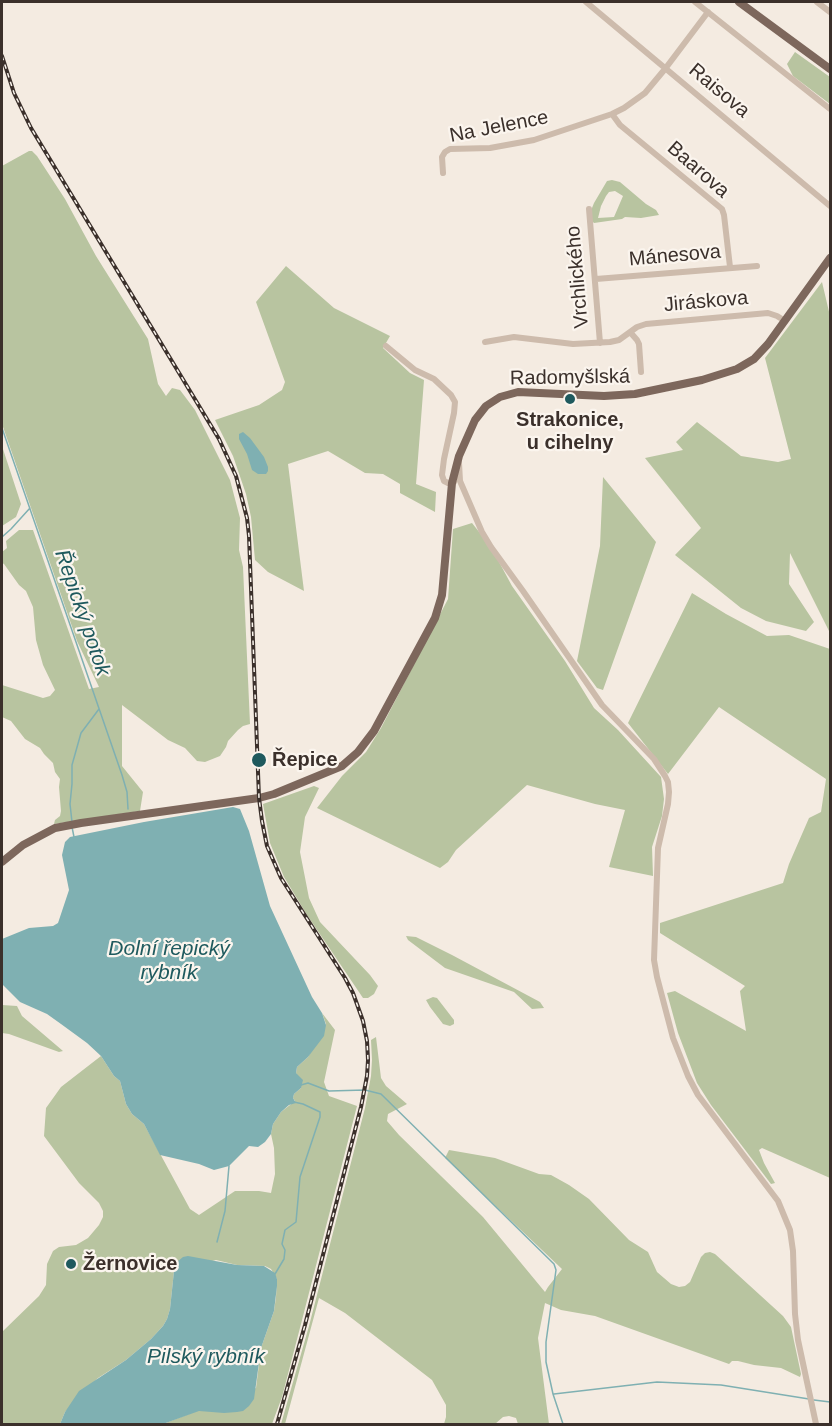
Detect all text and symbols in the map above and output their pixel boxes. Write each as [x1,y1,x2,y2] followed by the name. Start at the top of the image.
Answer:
[684,59,754,123] street label: Raisova
[448,106,550,148] street label: Na Jelence
[662,137,734,203] street label: Baarova
[562,225,594,329] street label: Vrchlického
[628,240,722,272] street label: Mánesova
[663,286,749,318] street label: Jiráskova
[510,365,630,391] street label: Radomyšlská
[563,392,577,406] marker: Strakonice, u cihelny
[516,408,624,455] place label: Strakonice, u cihelny
[49,547,115,679] water label: Řepický potok
[272,748,338,772] place label: Řepice
[250,751,268,769] marker: Řepice
[108,936,230,986] water label: Dolní řepický rybník
[83,1252,177,1276] place label: Žernovice
[64,1257,78,1271] marker: Žernovice
[147,1344,265,1370] water label: Pilský rybník

